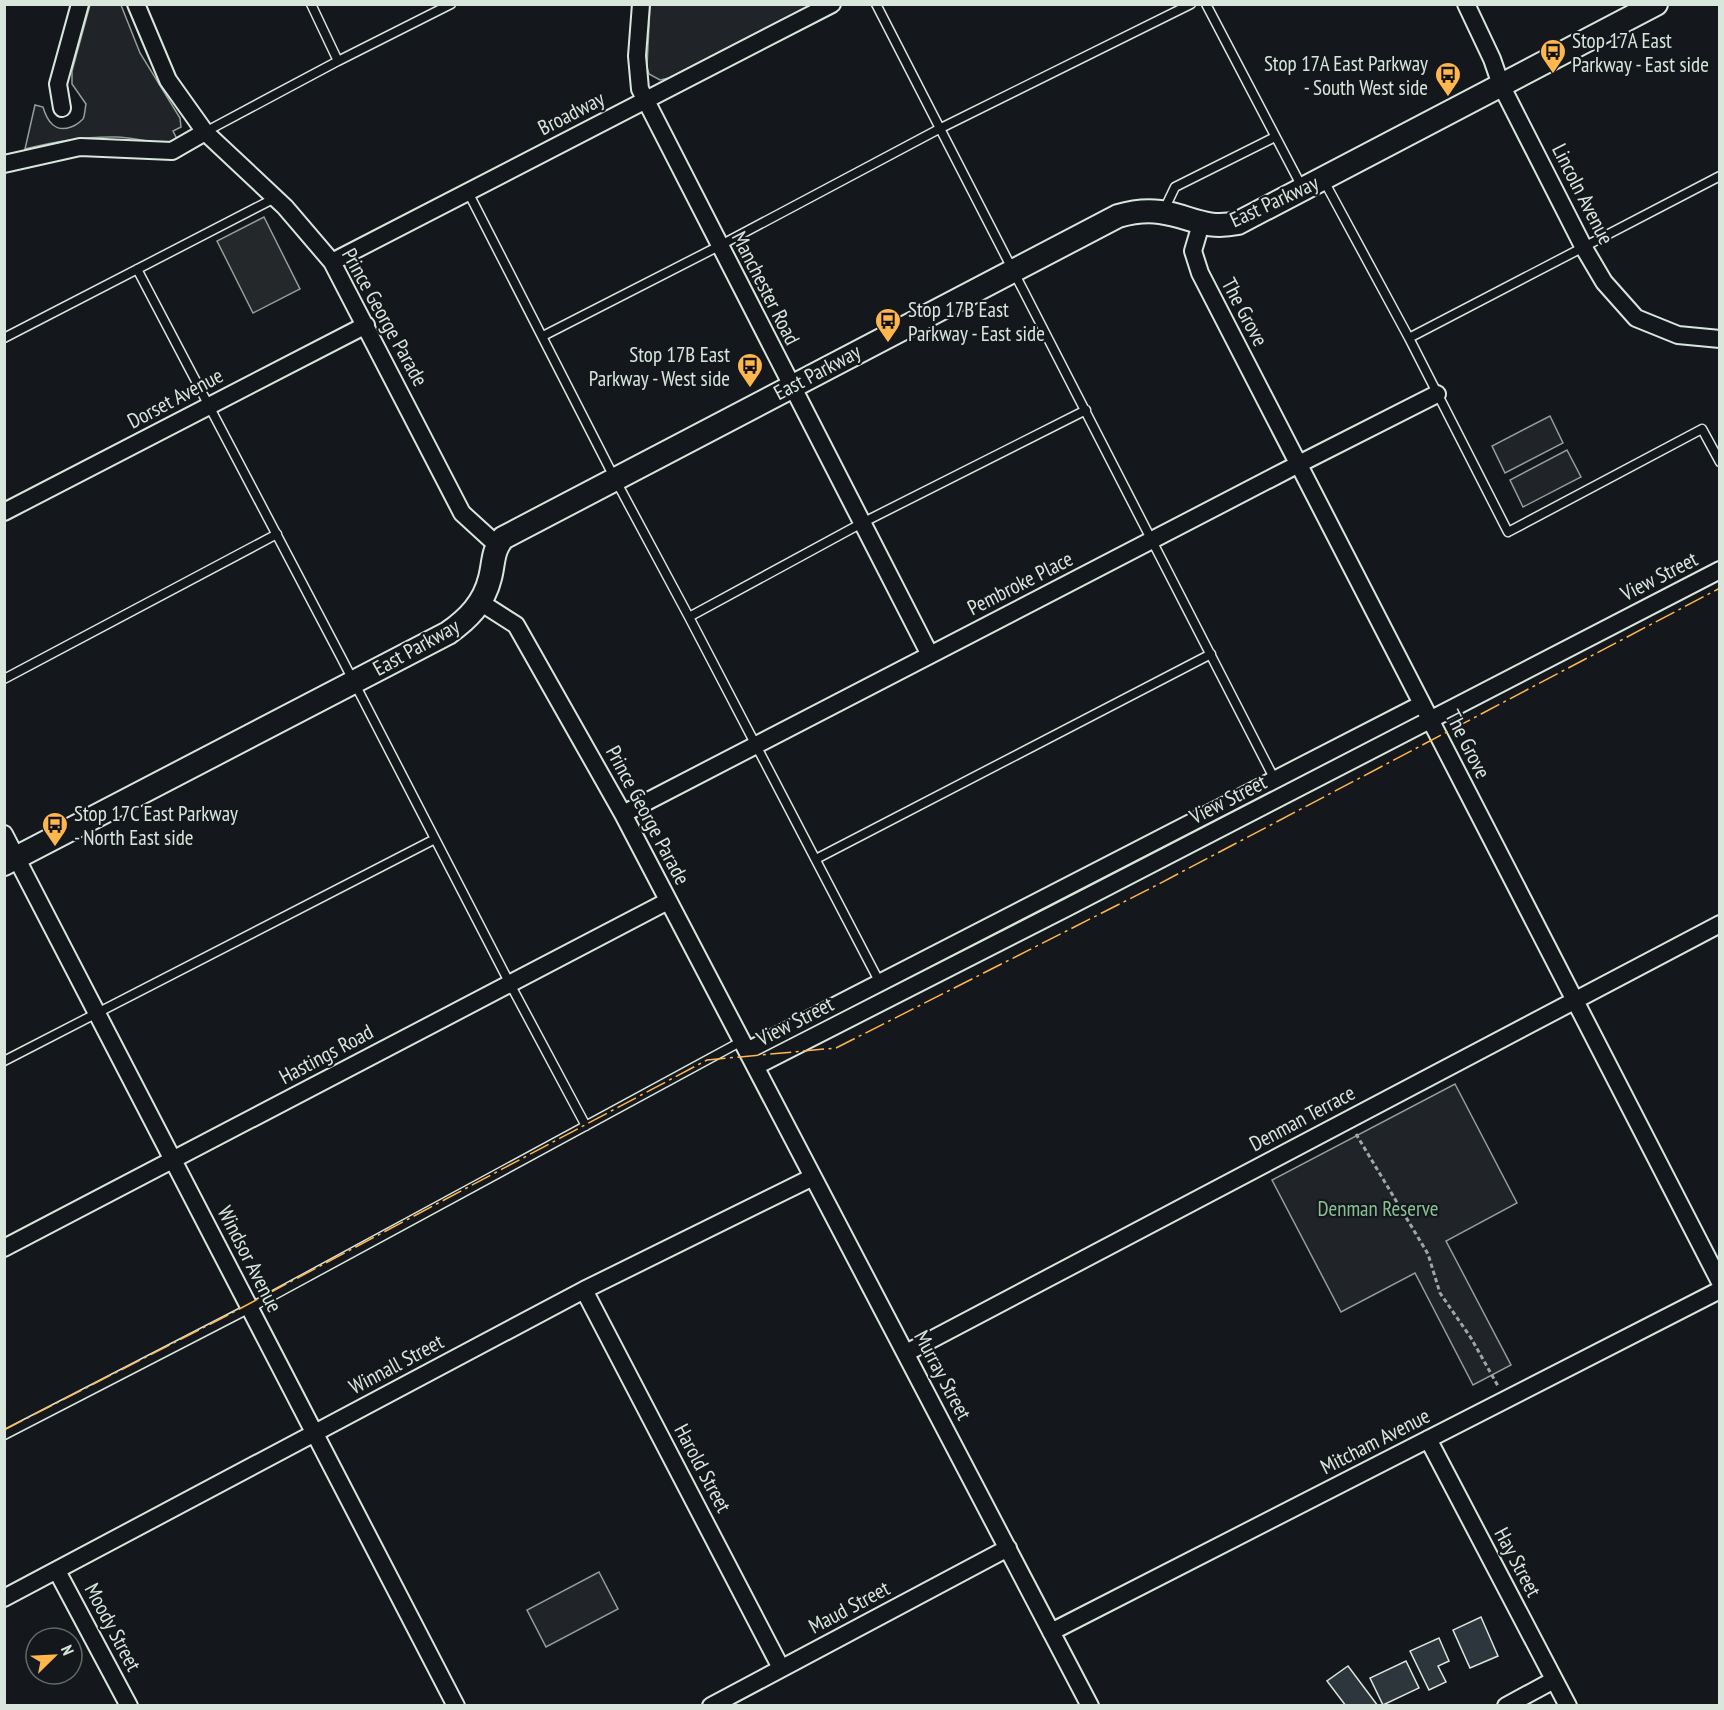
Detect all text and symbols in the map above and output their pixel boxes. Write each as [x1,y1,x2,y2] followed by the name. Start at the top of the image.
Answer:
[1572,27,1709,78] place label: Stop 17A East Parkway - East side
[1538,37,1568,75] bus stop icon: Stop 17A East Parkway - East side
[1264,50,1428,101] place label: Stop 17A East Parkway - South West side
[1433,60,1463,98] bus stop icon: Stop 17A East Parkway - South West side
[533,85,609,141] street label: Broadway
[1546,139,1620,249] street label: Lincoln Avenue
[1225,169,1323,233] street label: East Parkway
[726,227,806,349] street label: Manchester Road
[336,243,434,391] street label: Prince George Parade
[1216,273,1274,351] street label: The Grove
[908,296,1045,347] place label: Stop 17B East Parkway - East side
[873,306,903,344] bus stop icon: Stop 17B East Parkway - East side
[769,338,865,406] street label: East Parkway
[589,341,730,392] place label: Stop 17B East Parkway - West side
[735,351,765,389] bus stop icon: Stop 17B East Parkway - West side
[123,362,227,434] street label: Dorset Avenue
[963,545,1077,621] street label: Pembroke Place
[1615,545,1702,607] street label: View Street
[368,612,464,682] street label: East Parkway
[1439,705,1497,783] street label: The Grove
[600,741,696,889] street label: Prince George Parade
[1184,768,1271,830] street label: View Street
[74,800,238,851] place label: Stop 17C East Parkway - North East side
[40,810,70,848] bus stop icon: Stop 17C East Parkway - North East side
[751,990,838,1052] street label: View Street
[274,1018,378,1090] street label: Hastings Road
[1245,1079,1359,1157] street label: Denman Terrace
[1318,1195,1438,1222] park label: Denman Reserve
[212,1201,288,1317] street label: Windsor Avenue
[908,1326,978,1425] street label: Murray Street
[344,1328,448,1400] street label: Winnall Street
[1316,1402,1434,1480] street label: Mitcham Avenue
[668,1419,738,1517] street label: Harold Street
[1489,1523,1548,1602] street label: Hay Street
[804,1574,894,1640] street label: Maud Street
[79,1578,148,1676] street label: Moody Street
[24,1626,84,1686] north arrow
[57,1642,79,1658] text: N

